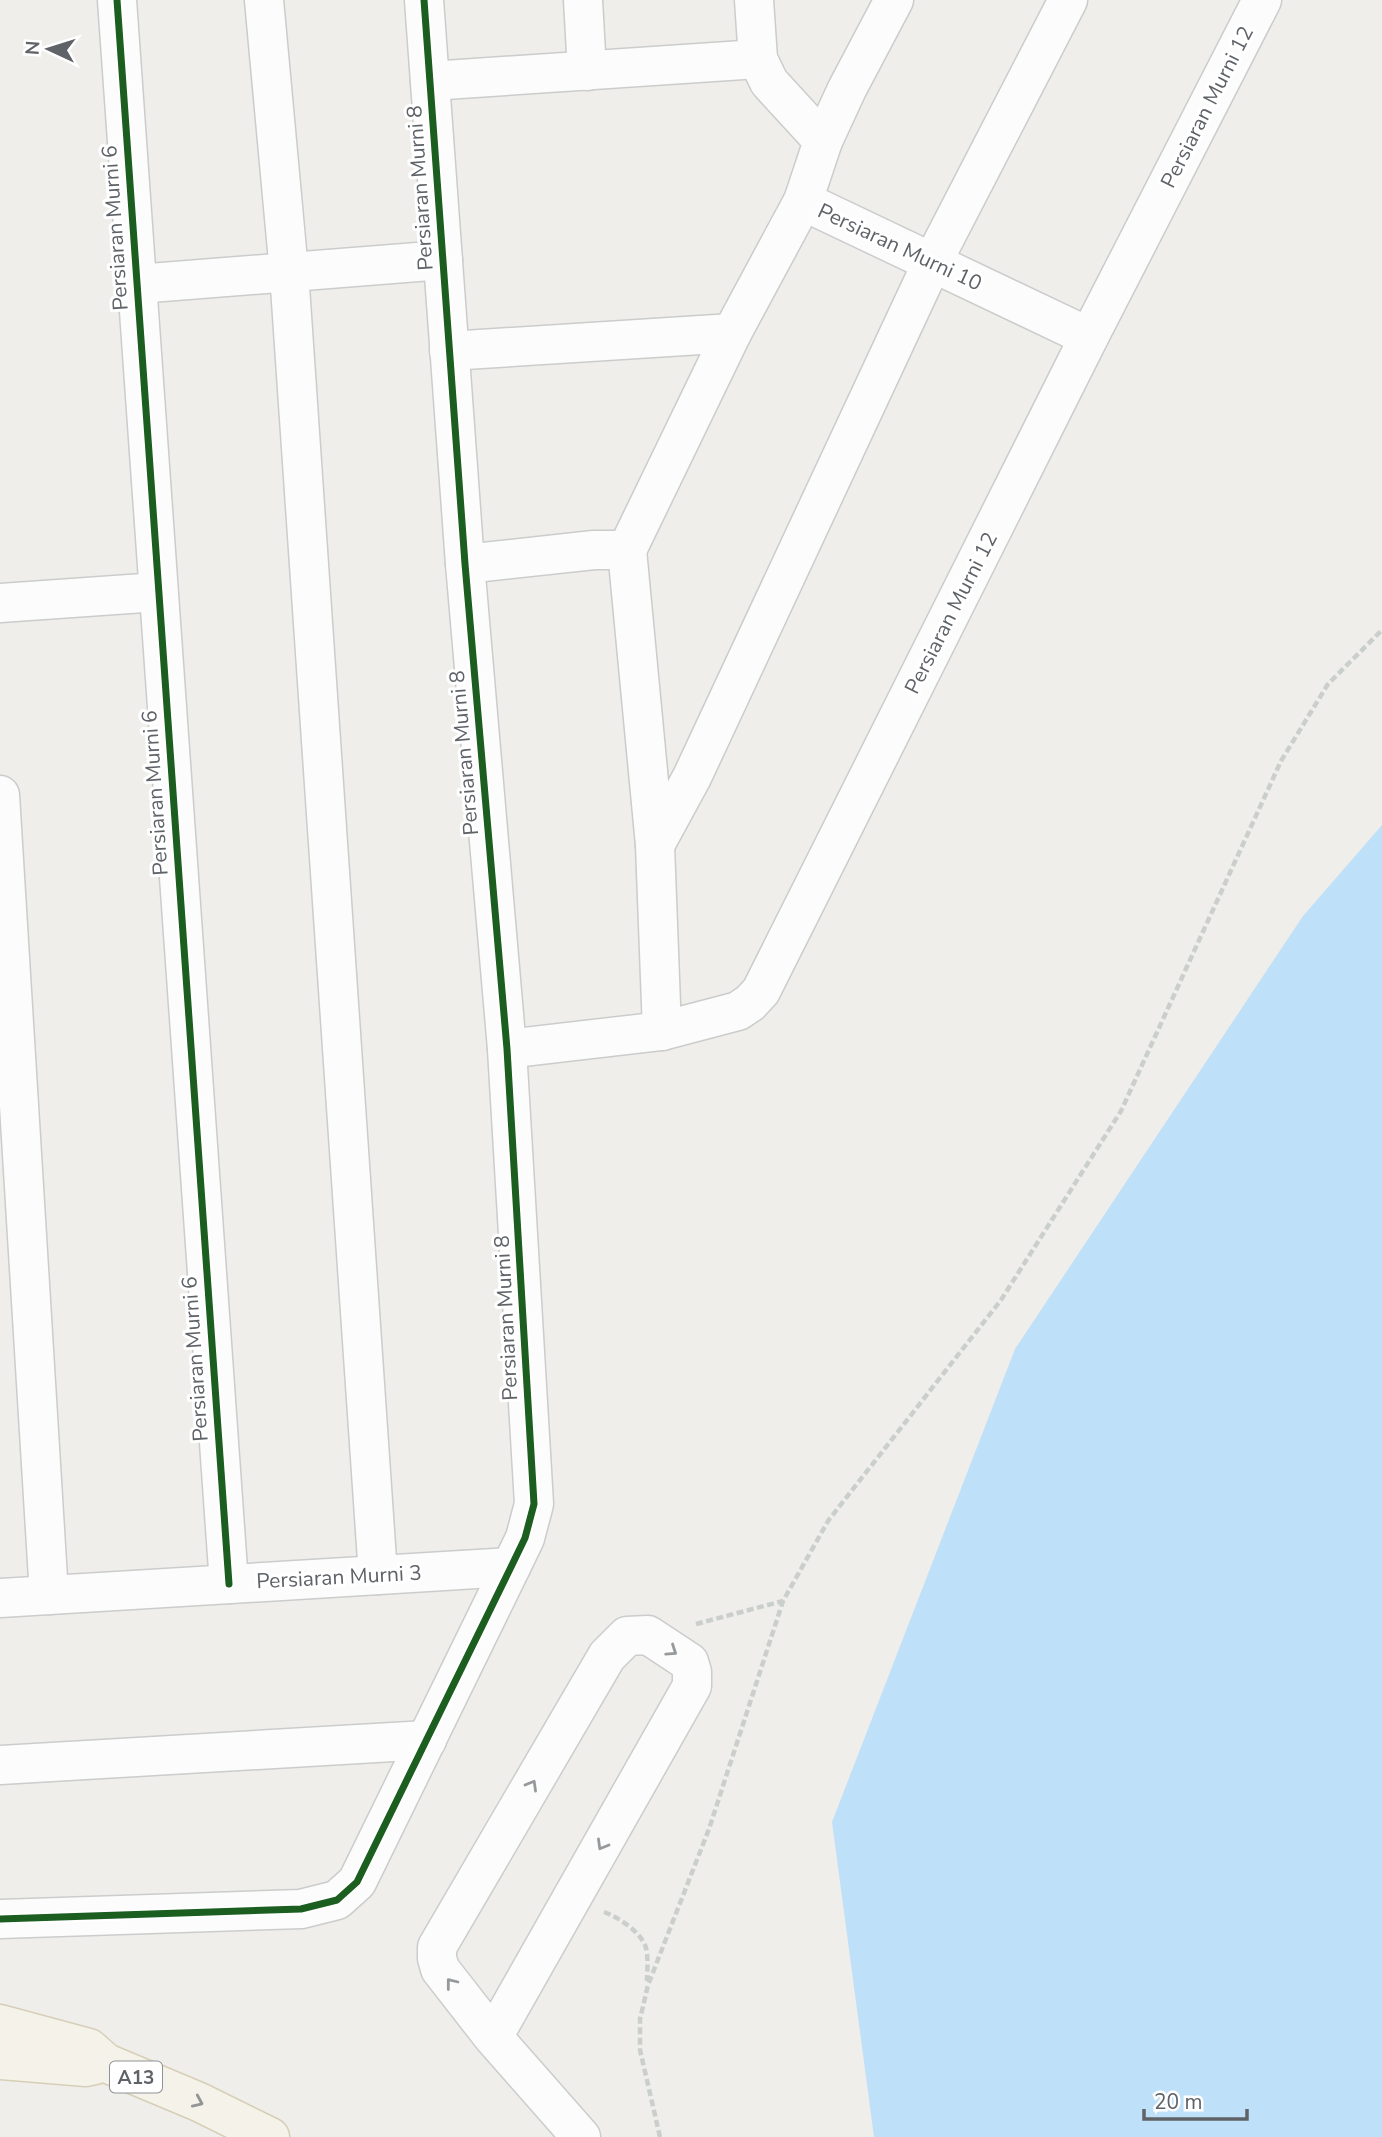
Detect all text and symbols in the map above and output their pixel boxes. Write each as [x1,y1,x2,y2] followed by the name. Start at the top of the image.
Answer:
[14,14,84,84] north arrow
[1154,21,1260,193] street label: Persiaran Murni 12
[20,40,47,56] text: N
[400,105,440,271] street label: Persiaran Murni 8
[95,145,135,311] street label: Persiaran Murni 6
[813,197,987,297] street label: Persiaran Murni 10
[898,527,1004,699] street label: Persiaran Murni 12
[443,669,485,837] street label: Persiaran Murni 8
[135,710,175,876] street label: Persiaran Murni 6
[488,1235,524,1401] street label: Persiaran Murni 8
[175,1276,215,1442] street label: Persiaran Murni 6
[256,1559,422,1595] street label: Persiaran Murni 3
[664,1643,677,1655] one-way arrow
[524,1780,537,1792] one-way arrow
[597,1838,610,1851] one-way arrow
[447,1978,460,1990] one-way arrow
[110,2062,162,2092] road number: A13
[1144,2078,1247,2122] scale bar
[1154,2088,1203,2116] text: 20 m
[191,2094,204,2108] one-way arrow

